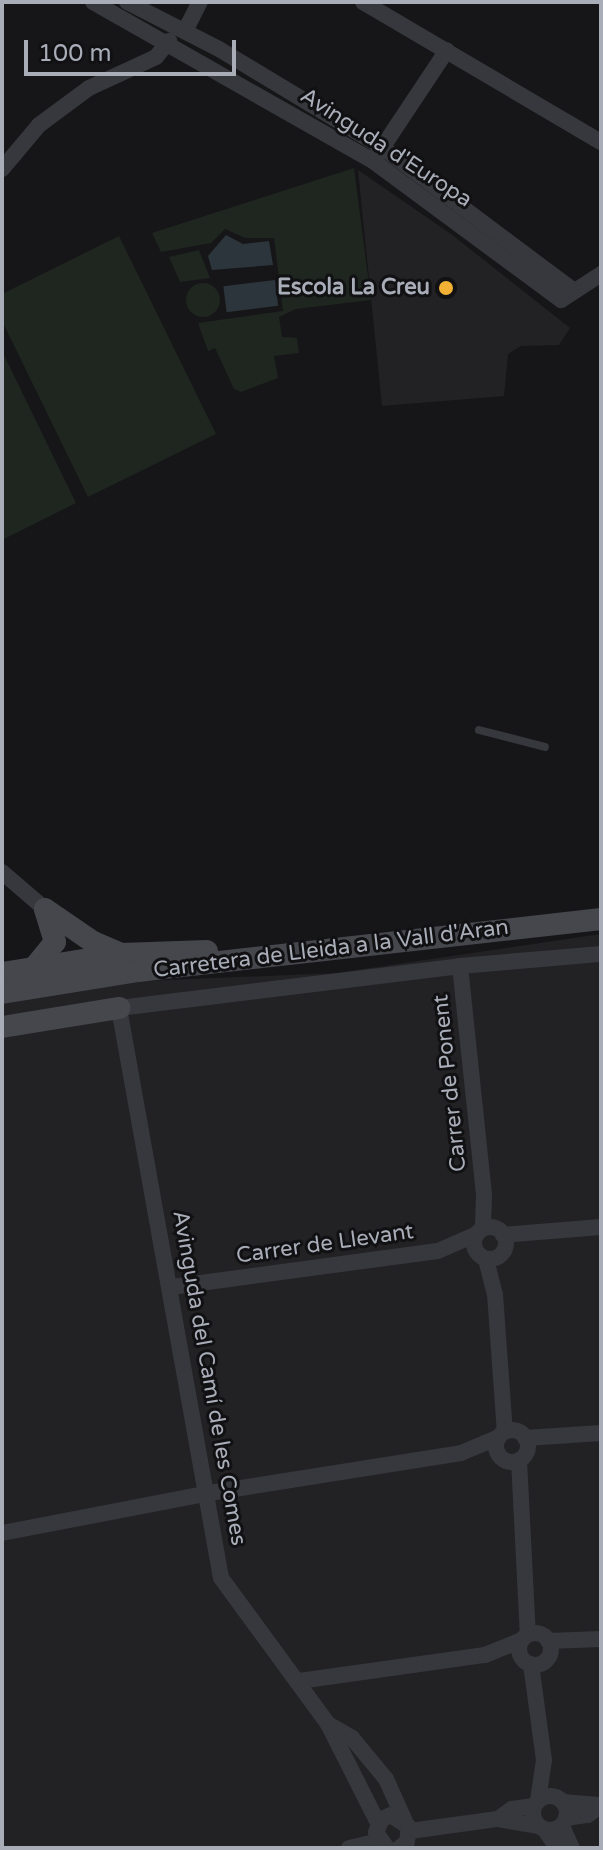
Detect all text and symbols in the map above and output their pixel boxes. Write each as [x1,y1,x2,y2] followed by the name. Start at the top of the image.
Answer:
[28,24,240,74] scale bar
[38,39,112,68] text: 100 m
[295,83,477,213] street label: Avinguda d'Europa
[277,275,430,301] place label: Escola La Creu
[437,279,455,297] marker: Escola La Creu
[152,914,510,984] street label: Carretera de Lleida a la Vall d'Aran
[428,993,472,1173] street label: Carrer de Ponent
[167,1208,251,1548] street label: Avinguda del Camí de les Comes
[235,1218,415,1270] street label: Carrer de Llevant

